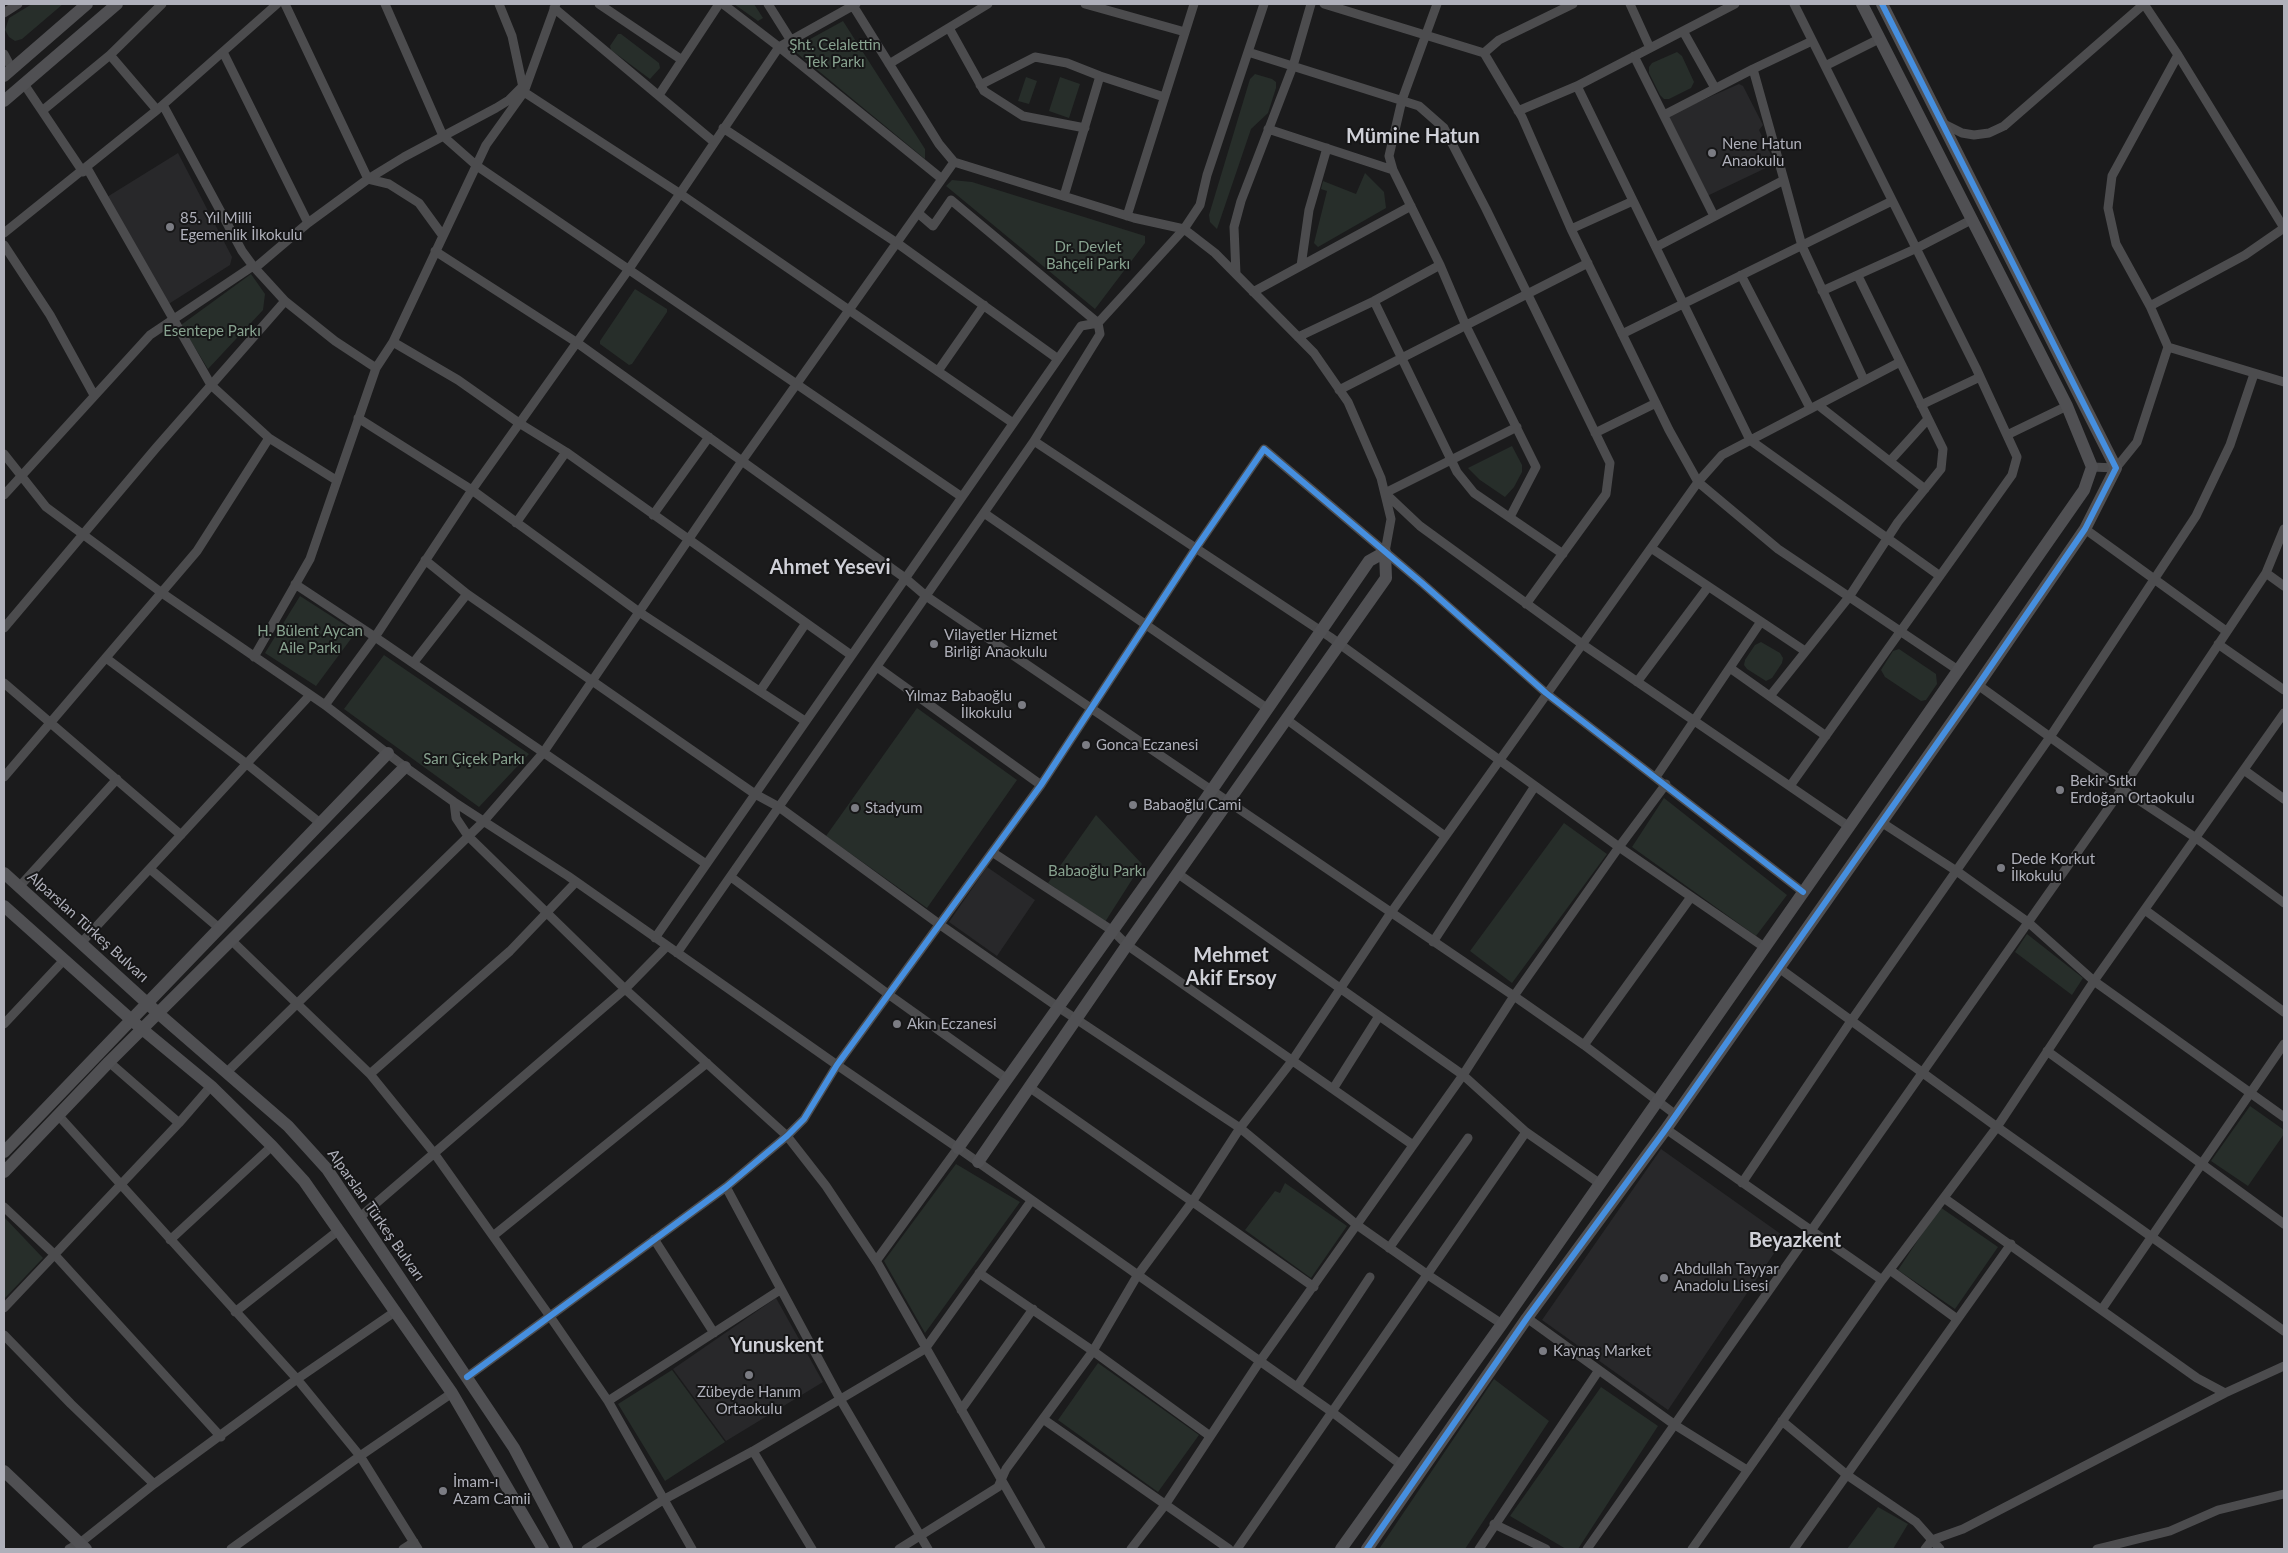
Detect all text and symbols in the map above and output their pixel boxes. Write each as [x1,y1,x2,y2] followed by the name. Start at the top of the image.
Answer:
[789,36,881,71] park label: Şht. Celalettin Tek Parkı
[1346,125,1480,149] district label: Mümine Hatun
[1722,135,1802,170] place label: Nene Hatun Anaokulu
[1706,147,1718,159] marker: Nene Hatun Anaokulu
[180,209,302,244] place label: 85. Yıl Milli Egemenlik İlkokulu
[164,221,176,233] marker: 85. Yıl Milli Egemenlik İlkokulu
[1046,238,1130,273] park label: Dr. Devlet Bahçeli Parkı
[163,322,261,340] park label: Esentepe Parkı
[769,556,891,580] district label: Ahmet Yesevi
[257,622,363,657] park label: H. Bülent Aycan Aile Parkı
[944,626,1057,661] place label: Vilayetler Hizmet Birliği Anaokulu
[928,638,940,650] marker: Vilayetler Hizmet Birliği Anaokulu
[905,687,1012,722] place label: Yılmaz Babaoğlu İlkokulu
[1016,699,1028,711] marker: Yılmaz Babaoğlu İlkokulu
[1096,736,1198,754] place label: Gonca Eczanesi
[1080,739,1092,751] marker: Gonca Eczanesi
[423,750,525,768] park label: Sarı Çiçek Parkı
[2070,772,2194,807] place label: Bekir Sıtkı Erdoğan Ortaokulu
[2054,784,2066,796] marker: Bekir Sıtkı Erdoğan Ortaokulu
[1143,796,1241,814] place label: Babaoğlu Cami
[865,799,922,817] place label: Stadyum
[1127,799,1139,811] marker: Babaoğlu Cami
[849,802,861,814] marker: Stadyum
[2011,850,2095,885] place label: Dede Korkut İlkokulu
[1048,862,1146,880] park label: Babaoğlu Parkı
[1995,862,2007,874] marker: Dede Korkut İlkokulu
[24,868,152,986] street label: Alparslan Türkeş Bulvarı
[1186,944,1276,991] district label: Mehmet Akif Ersoy
[907,1015,997,1033] place label: Akın Eczanesi
[891,1018,903,1030] marker: Akın Eczanesi
[324,1146,428,1284] street label: Alparslan Türkeş Bulvarı
[1749,1229,1841,1253] district label: Beyazkent
[1674,1260,1779,1295] place label: Abdullah Tayyar Anadolu Lisesi
[1658,1272,1670,1284] marker: Abdullah Tayyar Anadolu Lisesi
[730,1334,824,1358] district label: Yunuskent
[1553,1342,1651,1360] place label: Kaynaş Market
[1537,1345,1549,1357] marker: Kaynaş Market
[743,1369,755,1381] marker: Zübeyde Hanım Ortaokulu
[697,1383,801,1418] place label: Zübeyde Hanım Ortaokulu
[453,1473,531,1508] place label: İmam-ı Azam Camii
[437,1485,449,1497] marker: İmam-ı Azam Camii

